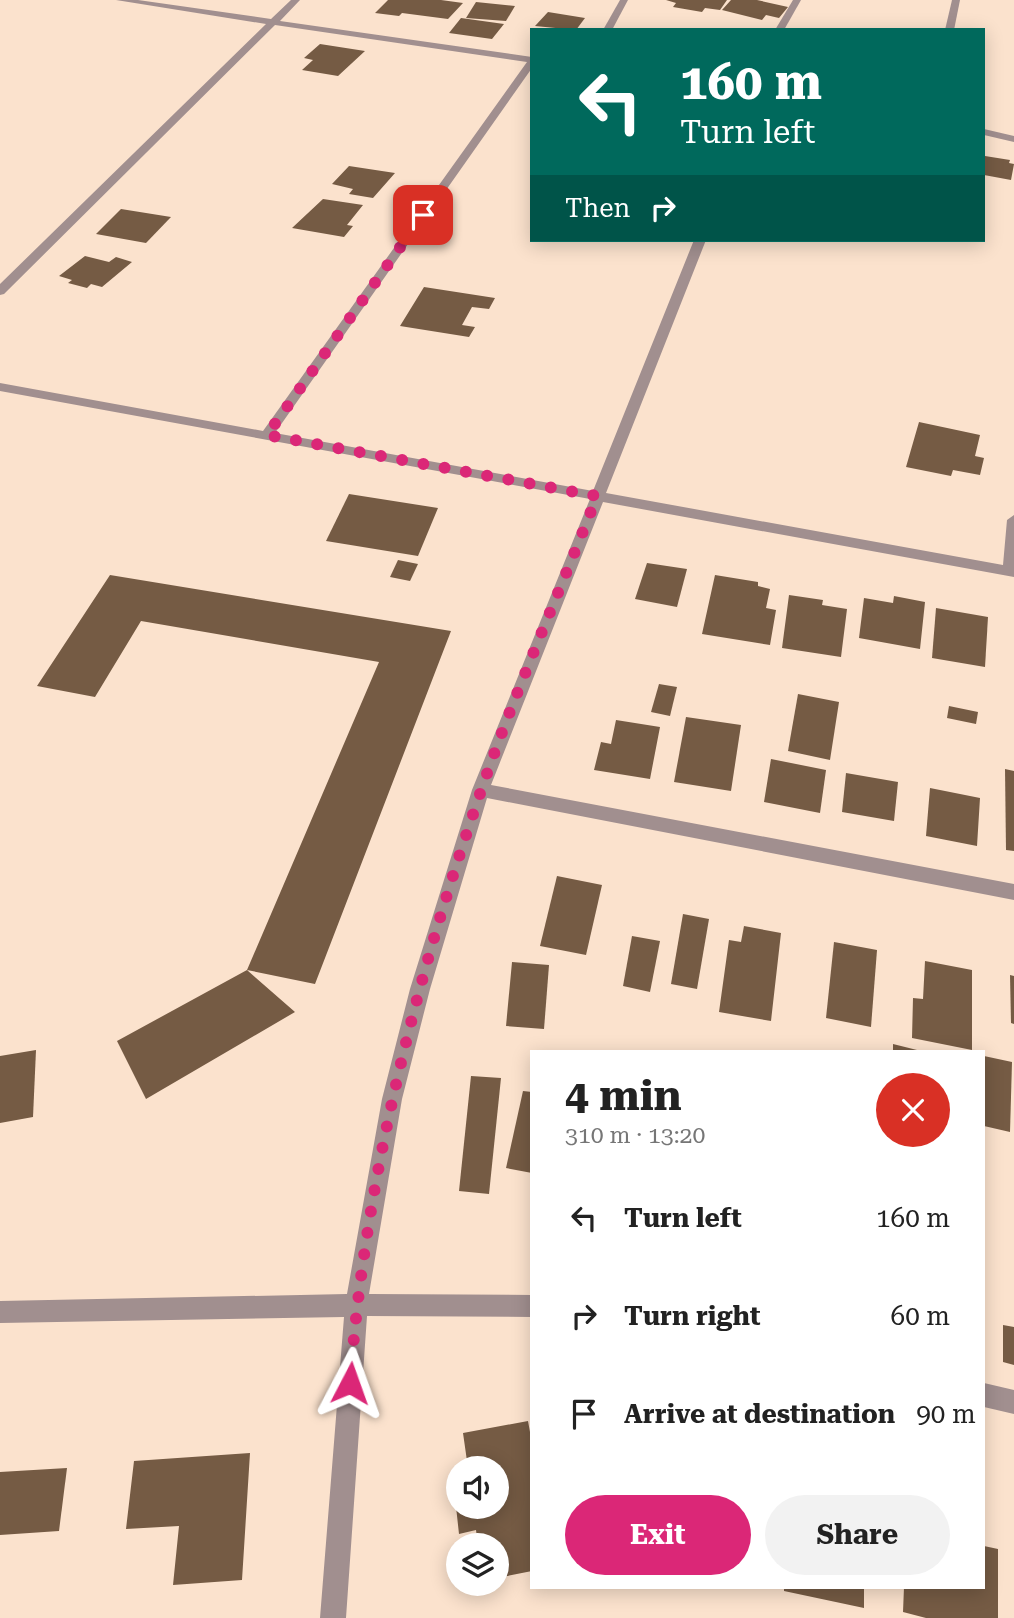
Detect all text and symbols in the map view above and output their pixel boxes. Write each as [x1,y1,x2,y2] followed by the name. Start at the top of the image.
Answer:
[680,54,822,111] text: 160 m
[565,56,656,147] icon: left
[680,113,815,151] text: Turn left
[393,185,453,245] pin
[644,189,682,227] icon: right
[565,193,630,223] text: Then
[404,196,442,234] icon: arrive
[565,1071,682,1120] text: 4 min
[876,1073,950,1147] button: close
[565,1122,705,1149] text: 310 m · 13:20
[565,1199,603,1237] icon: left
[624,1203,742,1233] text: Turn left
[876,1203,950,1233] text: 160 m
[565,1297,603,1335] icon: right
[624,1301,760,1331] text: Turn right
[891,1301,950,1331] text: 60 m
[313,1346,387,1420] position arrow
[565,1395,603,1433] icon: arrive
[624,1399,895,1429] text: Arrive at destination
[916,1399,976,1429] text: 90 m
[446,1456,509,1596] map controls
[446,1456,509,1519] button: sound
[565,1495,751,1575] button: Exit
[765,1495,950,1575] button: Share
[446,1533,509,1596] button: layers

